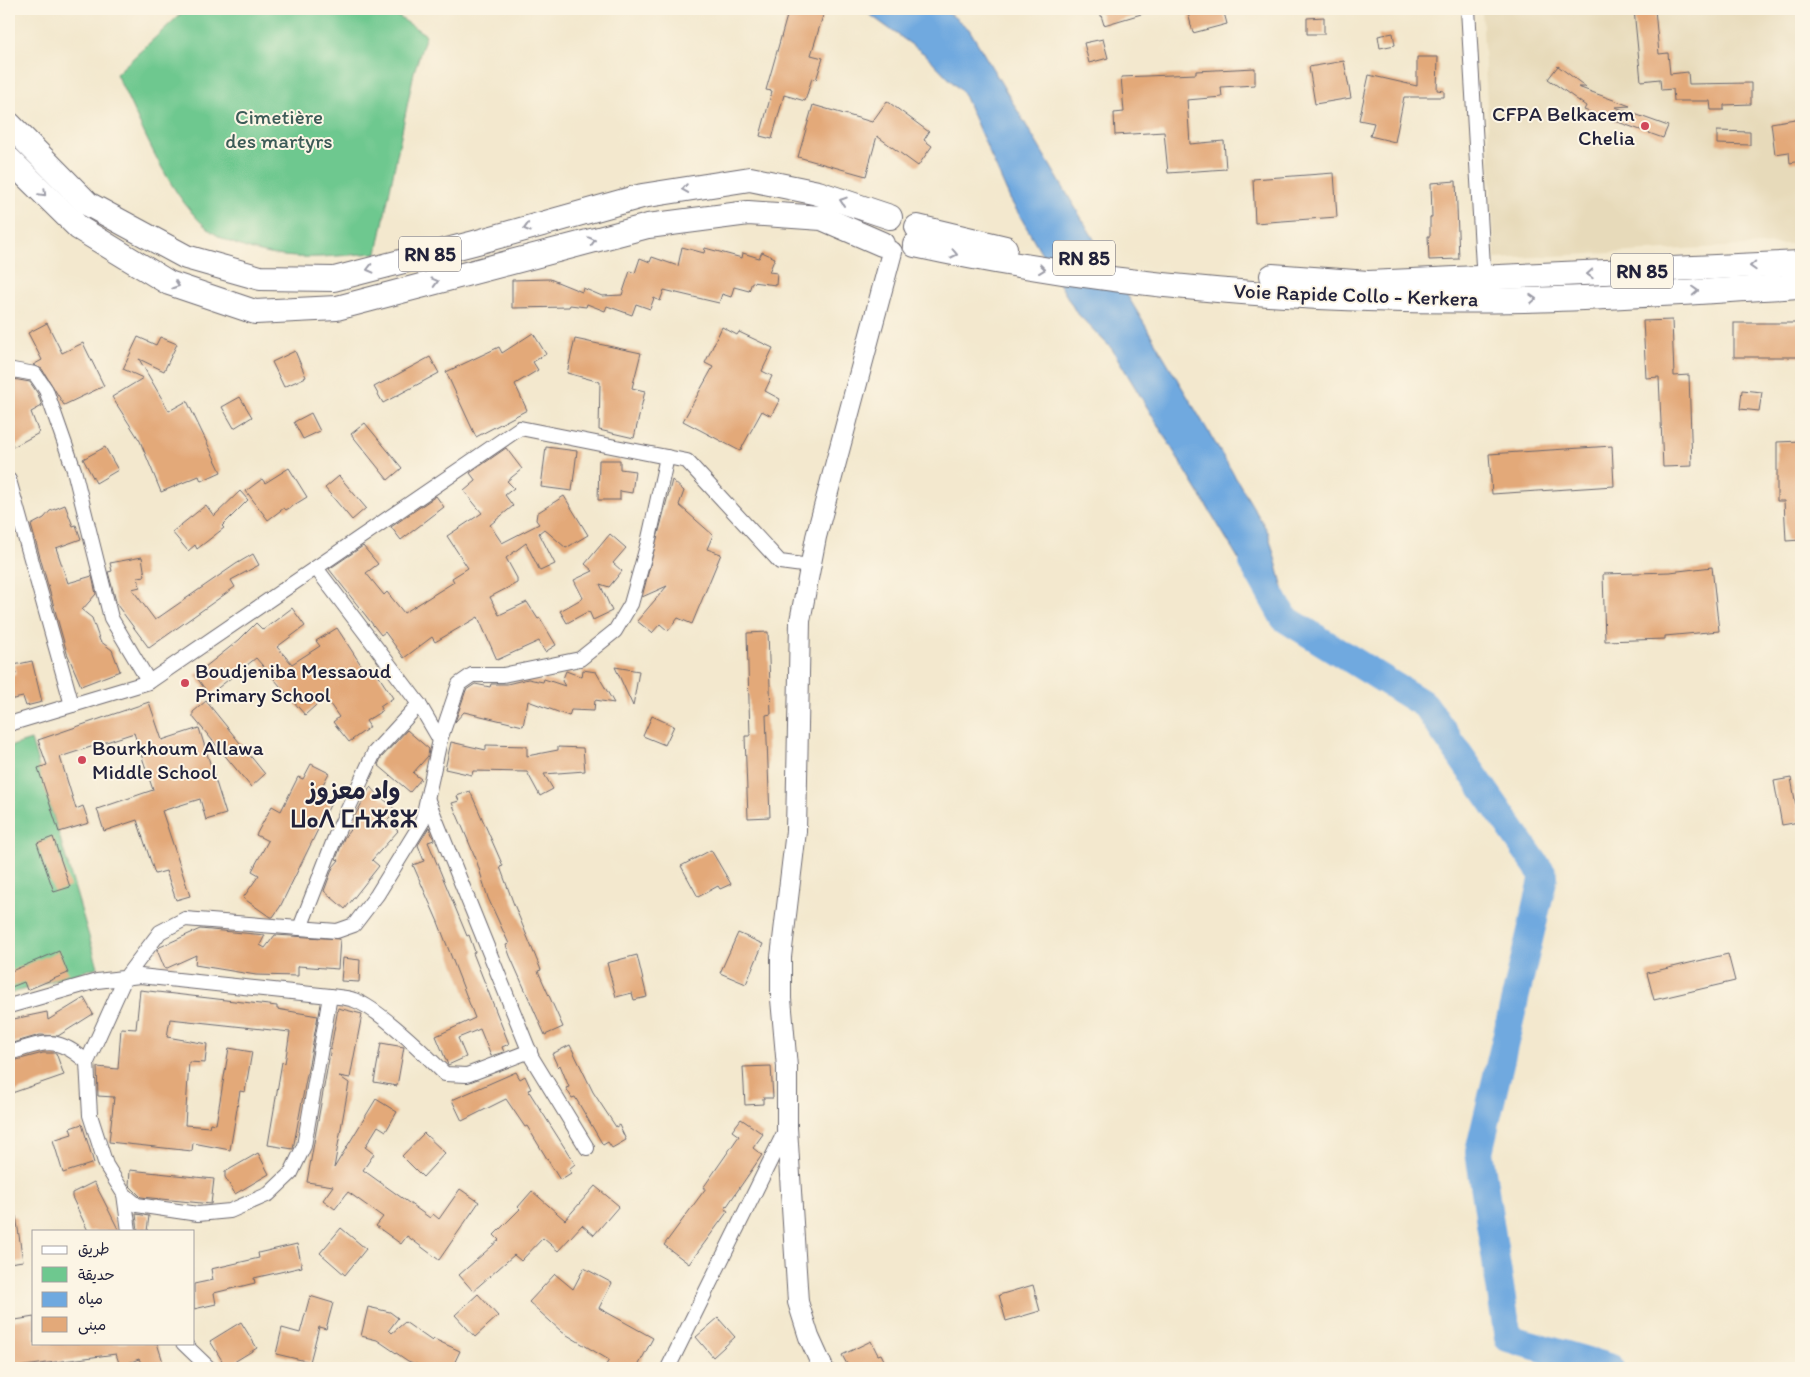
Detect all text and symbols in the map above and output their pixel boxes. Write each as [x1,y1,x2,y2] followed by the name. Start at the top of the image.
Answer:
[1492,101,1635,150] place label: CFPA Belkacem Chelia
[225,104,333,153] park label: Cimetière des martyrs
[1639,120,1651,132] marker: CFPA Belkacem Chelia
[680,184,689,194] one-way arrow
[38,187,47,196] one-way arrow
[840,197,848,207] one-way arrow
[524,223,532,233] one-way arrow
[399,236,461,272] road number: RN 85
[588,236,596,246] one-way arrow
[1053,240,1115,276] road number: RN 85
[949,248,958,259] one-way arrow
[1611,254,1673,288] road number: RN 85
[1748,260,1756,271] one-way arrow
[1038,263,1046,274] one-way arrow
[366,264,374,274] one-way arrow
[1586,268,1594,279] one-way arrow
[431,277,439,287] one-way arrow
[1233,278,1479,311] street label: Voie Rapide Collo - Kerkera
[171,279,179,289] one-way arrow
[1691,286,1699,297] one-way arrow
[1529,294,1537,305] one-way arrow
[195,658,392,707] place label: Boudjeniba Messaoud Primary School
[179,677,191,689] marker: Boudjeniba Messaoud Primary School
[92,735,264,784] place label: Bourkhoum Allawa Middle School
[76,754,88,766] marker: Bourkhoum Allawa Middle School
[290,776,418,833] district label: واد معزوز ⵡⴰⴷ ⵎⵄⵣⵓⵣ
[32,1230,195,1344] legend
[78,1240,110,1258] text: طريق
[78,1266,115,1284] text: حديقة
[78,1290,103,1308] text: مياه
[78,1316,106,1335] text: مبنى

